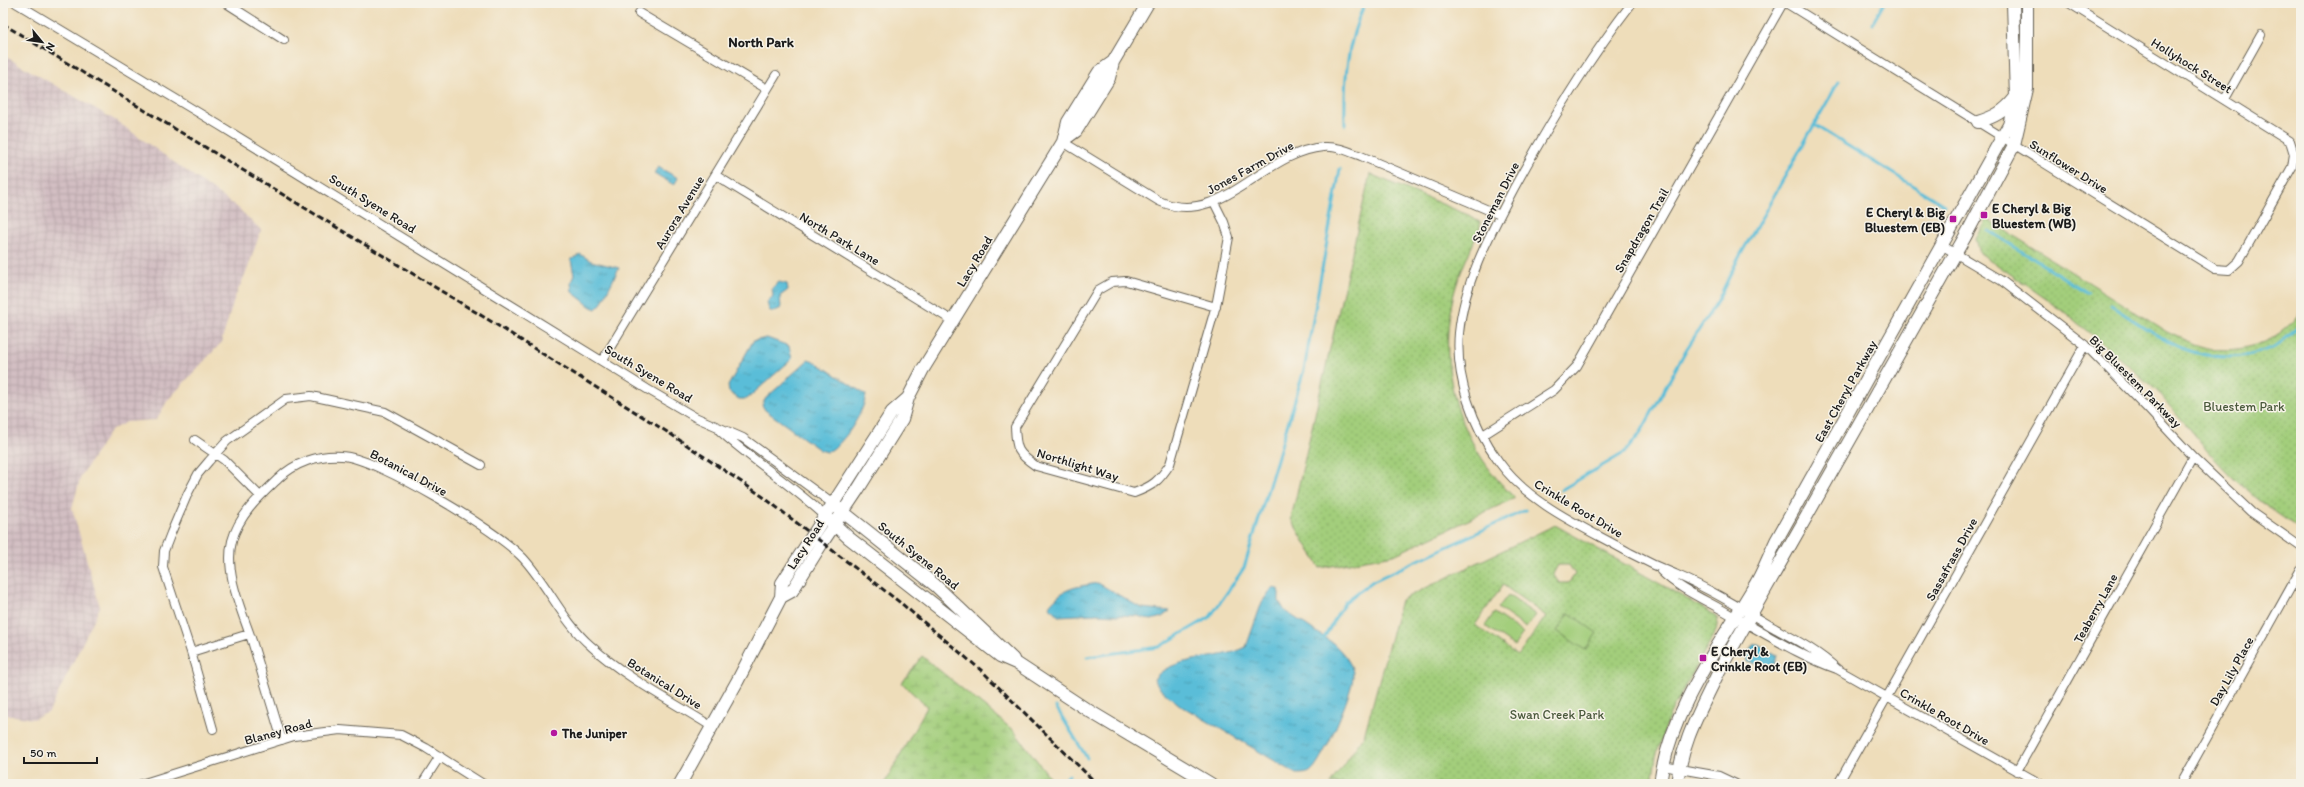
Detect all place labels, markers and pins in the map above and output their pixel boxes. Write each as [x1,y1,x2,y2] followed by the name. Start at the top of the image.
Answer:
[1992,201,2076,232] place label: E Cheryl & Big Bluestem (WB)
[1865,205,1945,236] place label: E Cheryl & Big Bluestem (EB)
[1979,210,1989,220] marker: E Cheryl & Big Bluestem (WB)
[1948,214,1958,224] marker: E Cheryl & Big Bluestem (EB)
[1711,644,1807,675] place label: E Cheryl & Crinkle Root (EB)
[1698,653,1708,663] marker: E Cheryl & Crinkle Root (EB)
[561,726,628,742] place label: The Juniper
[549,728,559,738] marker: The Juniper

